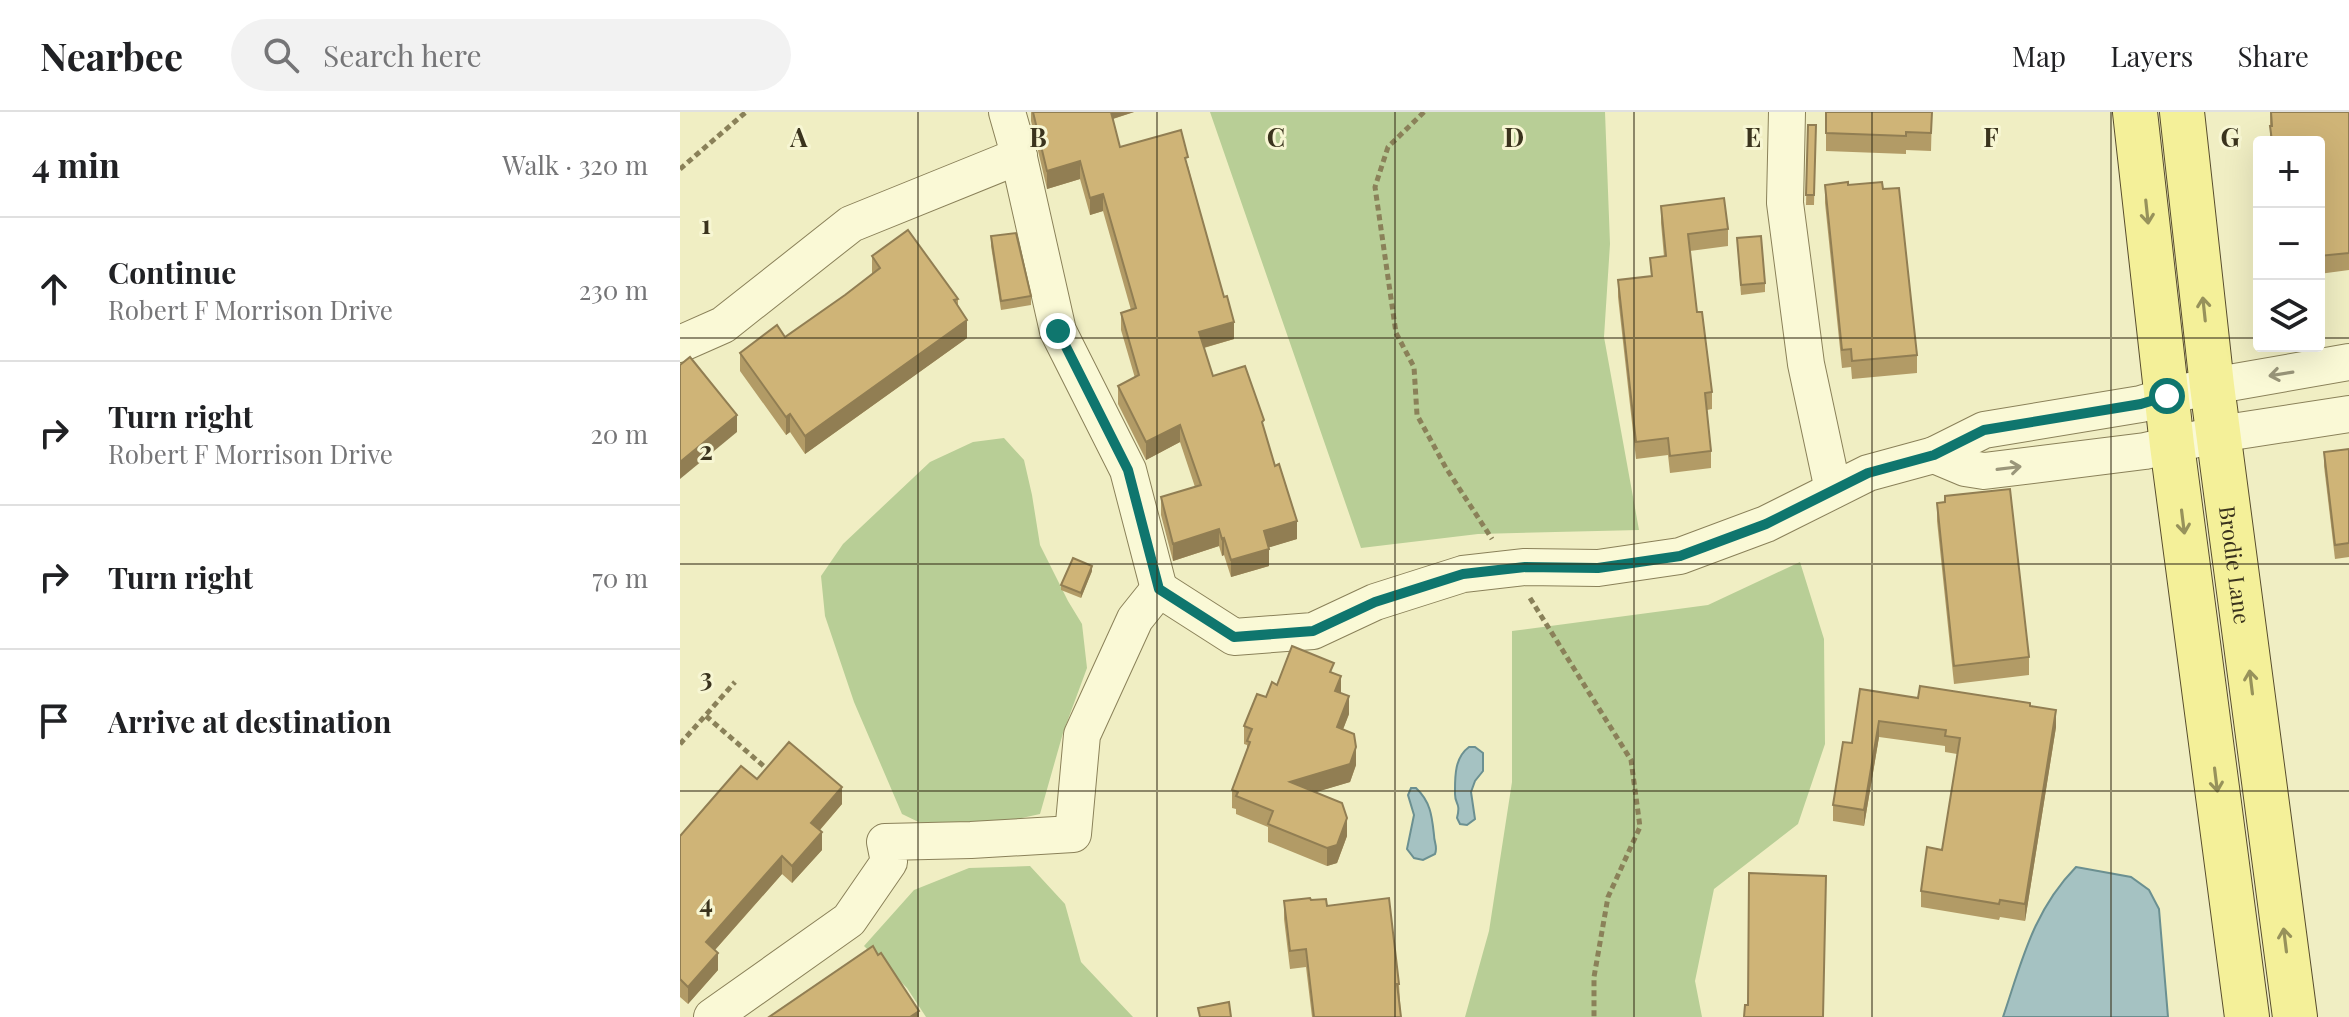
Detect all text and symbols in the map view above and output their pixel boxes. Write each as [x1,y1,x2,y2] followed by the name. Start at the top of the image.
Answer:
[231,19,791,91] search box
[40,30,183,81] text: Nearbee
[259,33,303,77] icon: search
[323,35,482,75] text: Search here
[2012,37,2066,74] text: Map
[2110,37,2193,74] text: Layers
[2237,37,2309,74] text: Share
[789,119,808,154] text: A
[1029,119,1047,154] text: B
[1267,119,1285,154] text: C
[1504,119,1524,154] text: D
[1745,119,1761,154] text: E
[1983,119,1999,154] text: F
[2220,119,2240,154] text: G
[2253,136,2325,352] map controls
[2253,136,2325,208] button: +
[32,141,120,187] text: 4 min
[502,147,648,182] text: Walk · 320 m
[2139,198,2154,225] one-way arrow
[701,206,711,241] text: 1
[2253,208,2325,280] button: −
[108,252,236,292] text: Continue
[32,267,76,311] icon: ahead
[579,272,648,307] text: 230 m
[2253,280,2325,352] button: layers
[108,292,393,327] text: Robert F Morrison Drive
[2196,296,2211,322] one-way arrow
[1040,313,1076,349] route end
[2268,367,2294,382] one-way arrow
[2149,378,2185,414] route start
[108,396,253,436] text: Turn right
[32,411,76,455] icon: right
[590,416,648,451] text: 20 m
[699,432,713,467] text: 2
[108,436,393,471] text: Robert F Morrison Drive
[1996,460,2021,475] one-way arrow
[2213,504,2258,626] street label: Brodie Lane
[2175,508,2190,535] one-way arrow
[32,555,76,599] icon: right
[108,557,253,597] text: Turn right
[592,560,648,595] text: 70 m
[700,659,712,694] text: 3
[2243,670,2258,695] one-way arrow
[32,699,76,743] icon: arrive
[108,701,391,741] text: Arrive at destination
[2209,767,2224,792] one-way arrow
[699,885,713,920] text: 4
[2277,928,2292,953] one-way arrow

